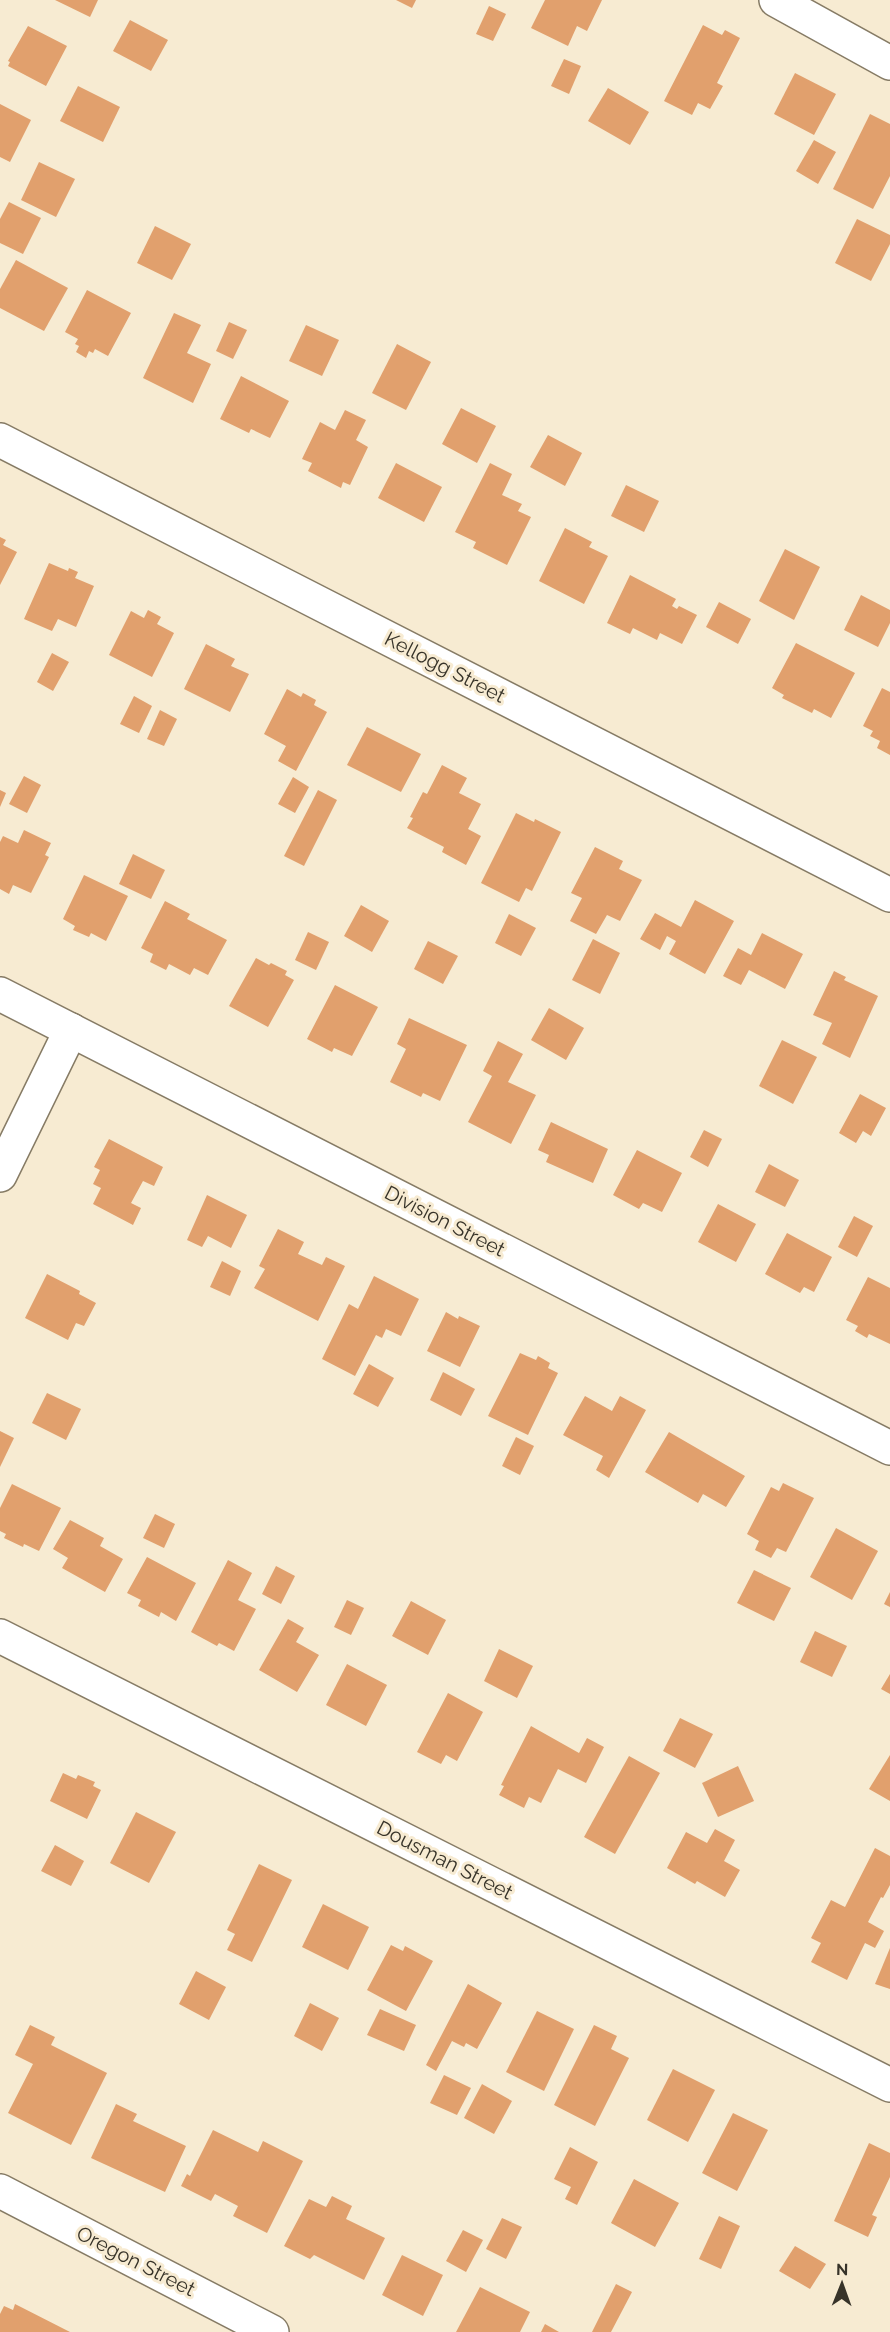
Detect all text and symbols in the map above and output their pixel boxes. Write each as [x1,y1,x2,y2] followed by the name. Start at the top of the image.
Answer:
[381,626,510,708] street label: Kellogg Street
[381,1180,509,1262] street label: Division Street
[373,1815,517,1905] street label: Dousman Street
[73,2221,200,2301] street label: Oregon Street
[812,2254,872,2314] north arrow
[836,2260,849,2279] text: N

